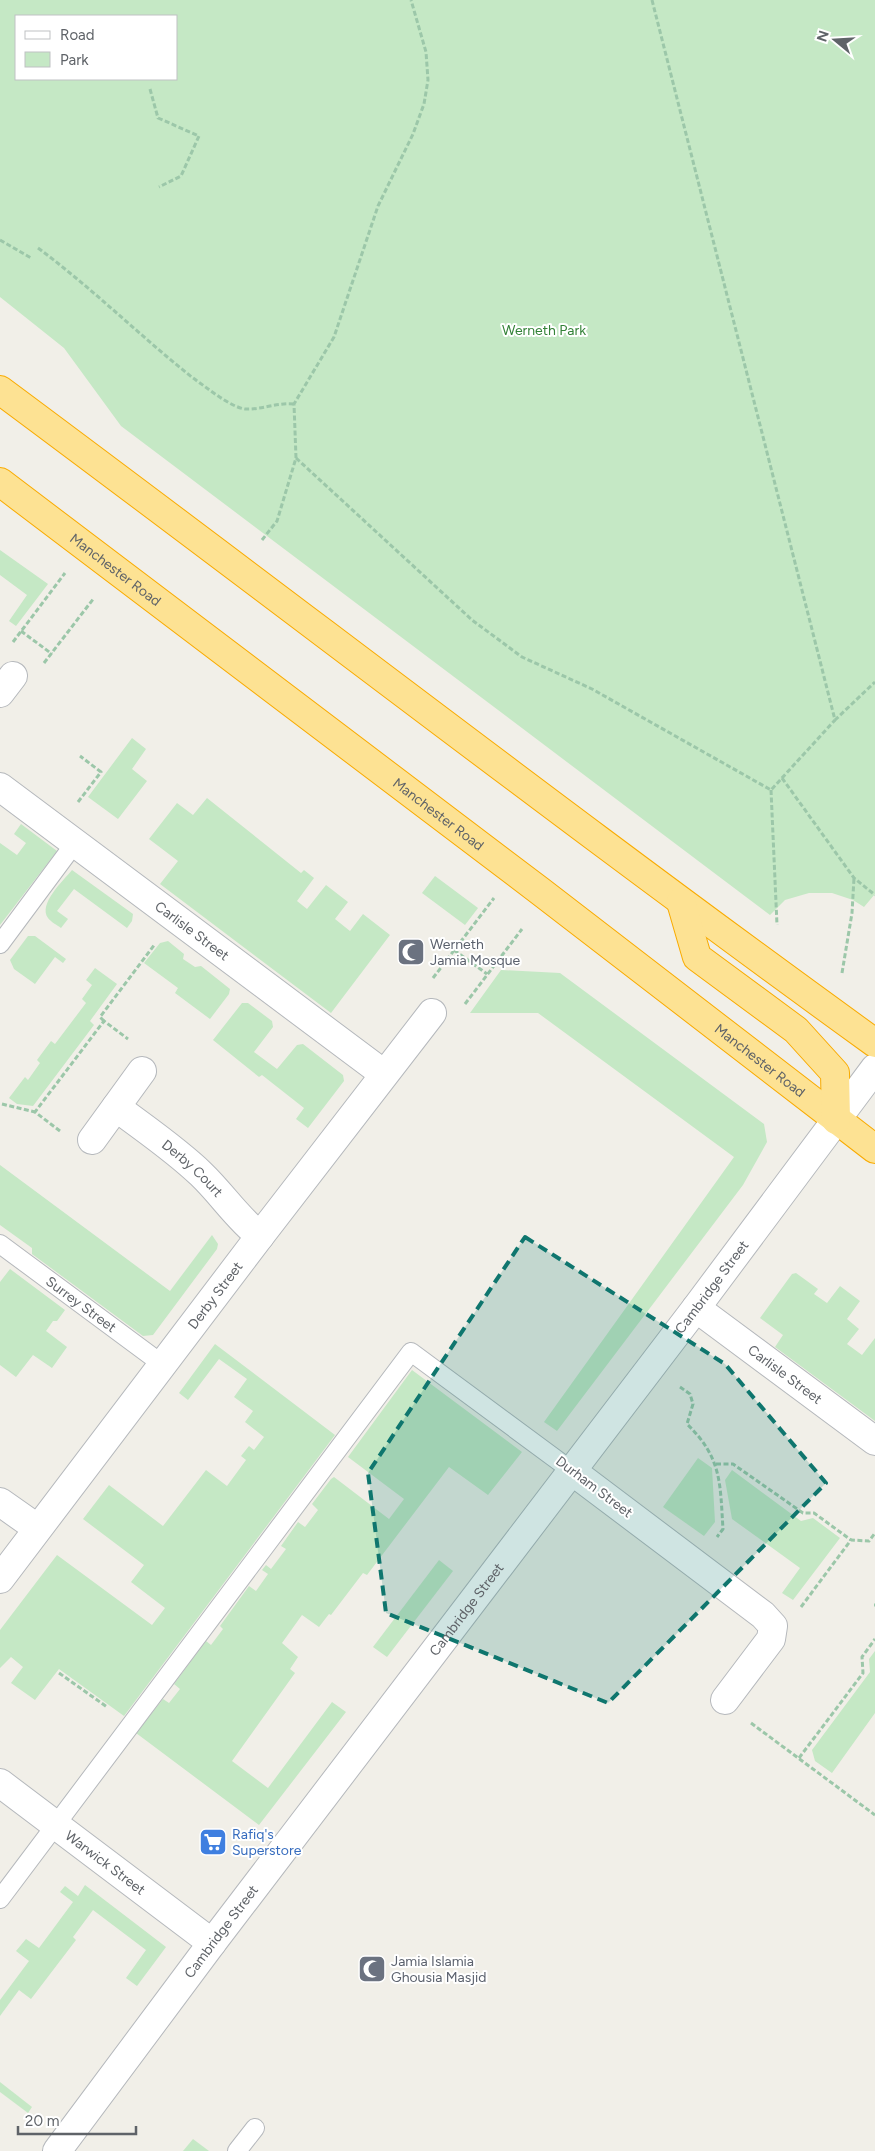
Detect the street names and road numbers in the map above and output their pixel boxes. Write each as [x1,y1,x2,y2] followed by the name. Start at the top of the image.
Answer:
[67,530,164,609] street label: Manchester Road
[390,774,487,854] street label: Manchester Road
[152,897,233,964] street label: Carlisle Street
[711,1020,809,1101] street label: Manchester Road
[159,1136,227,1200] street label: Derby Court
[671,1237,752,1337] street label: Cambridge Street
[184,1258,246,1332] street label: Derby Street
[43,1272,120,1336] street label: Surrey Street
[745,1341,826,1407] street label: Carlisle Street
[552,1453,636,1521] street label: Durham Street
[426,1560,507,1659] street label: Cambridge Street
[62,1827,149,1898] street label: Warwick Street
[180,1882,262,1981] street label: Cambridge Street

